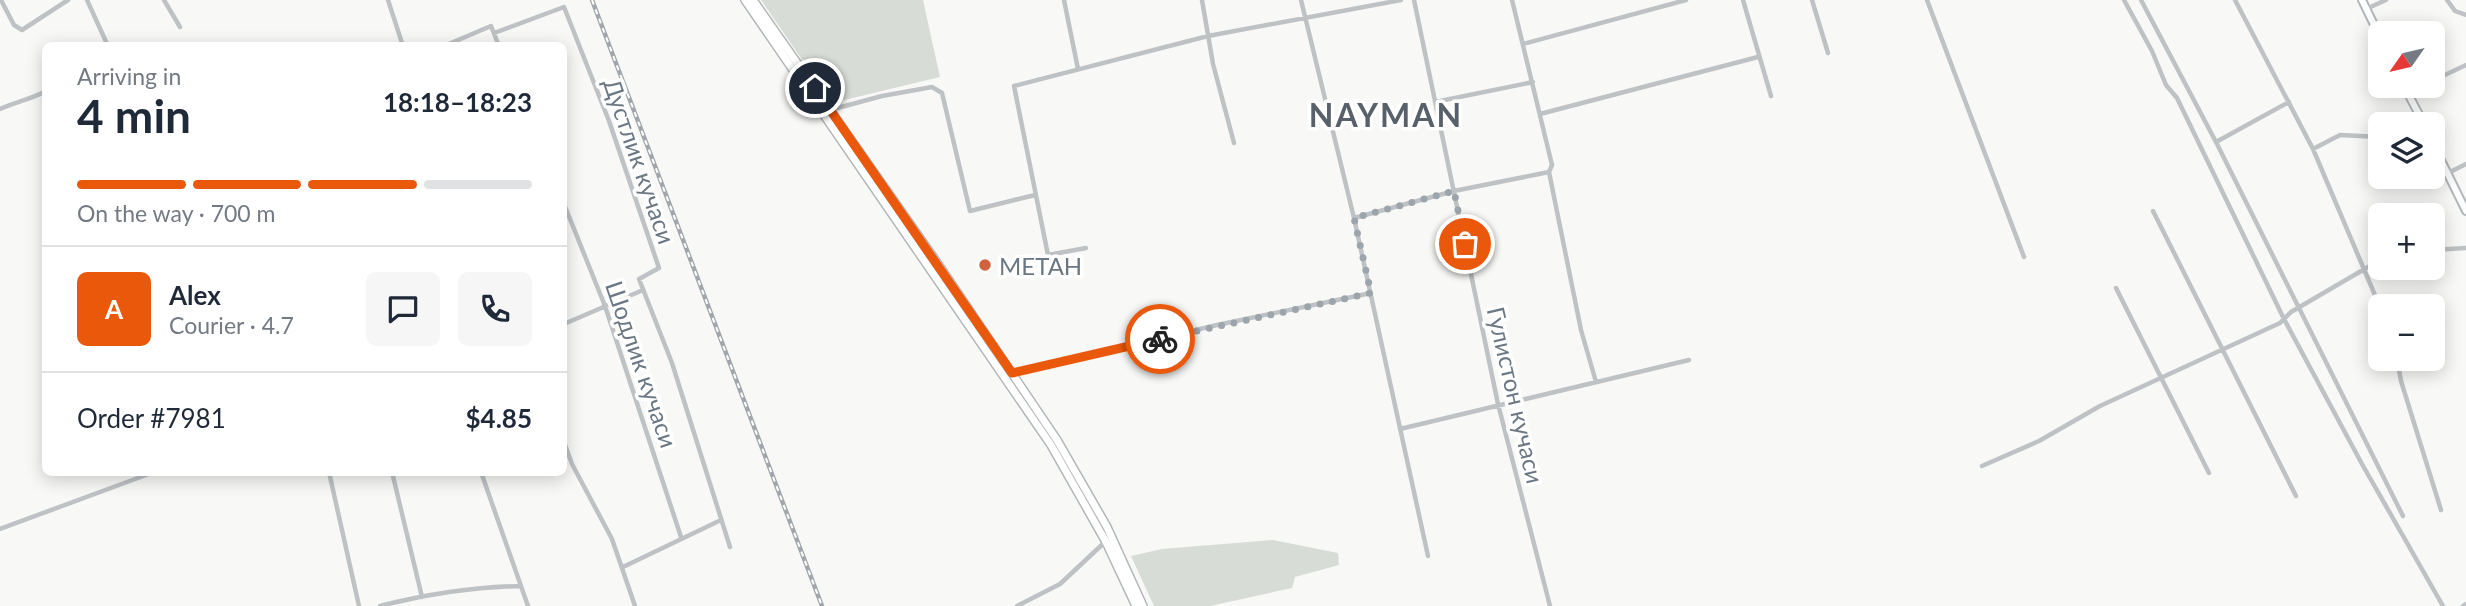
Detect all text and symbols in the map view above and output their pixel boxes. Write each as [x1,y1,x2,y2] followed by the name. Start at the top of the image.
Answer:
[2368,21,2445,98] north arrow
[2368,21,2445,371] map controls
[785,58,845,118] pin
[77,62,181,90] text: Arriving in
[796,69,834,107] icon: home
[598,75,682,247] street label: Дустлик кучаси
[383,86,532,118] text: 18:18–18:23
[77,88,191,143] text: 4 min
[1309,95,1463,134] district label: NAYMAN
[2368,112,2445,189] button: layers
[77,199,276,227] text: On the way · 700 m
[2368,203,2445,280] button: +
[1435,214,1495,274] pin
[1446,225,1484,263] icon: bag
[999,251,1082,280] place label: МЕТАН
[977,257,993,273] marker: МЕТАН
[366,272,440,346] button: chat
[458,272,532,346] button: phone
[600,277,684,451] street label: Шодлик кучаси
[169,279,221,311] text: Alex
[105,293,123,325] text: A
[2368,294,2445,371] button: −
[1125,304,1195,374] courier
[1482,304,1550,486] street label: Гулистон кучаси
[169,311,294,339] text: Courier · 4.7
[1141,320,1179,358] icon: bike
[77,402,226,434] text: Order #7981
[466,402,532,434] text: $4.85

